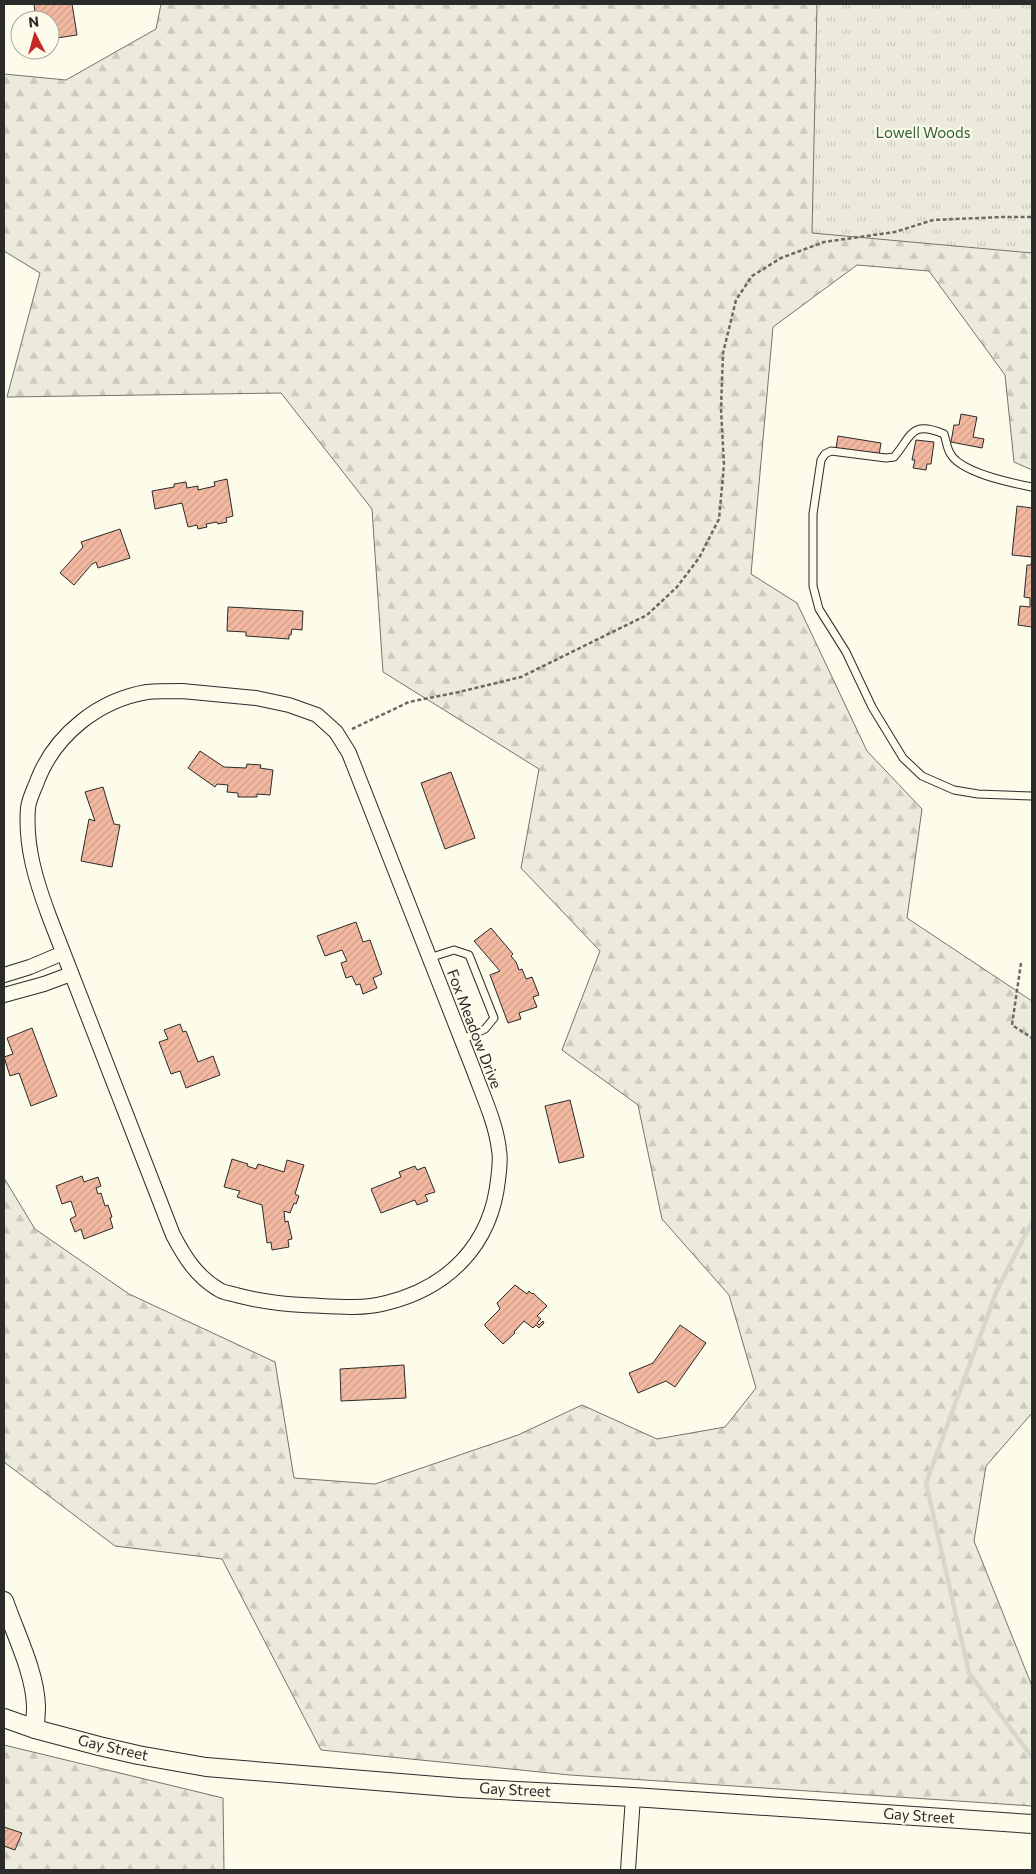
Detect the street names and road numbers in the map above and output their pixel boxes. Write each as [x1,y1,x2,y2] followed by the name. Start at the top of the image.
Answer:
[444,966,506,1091] street label: Fox Meadow Drive
[76,1730,150,1764] street label: Gay Street
[479,1778,551,1800] street label: Gay Street
[883,1804,955,1826] street label: Gay Street

